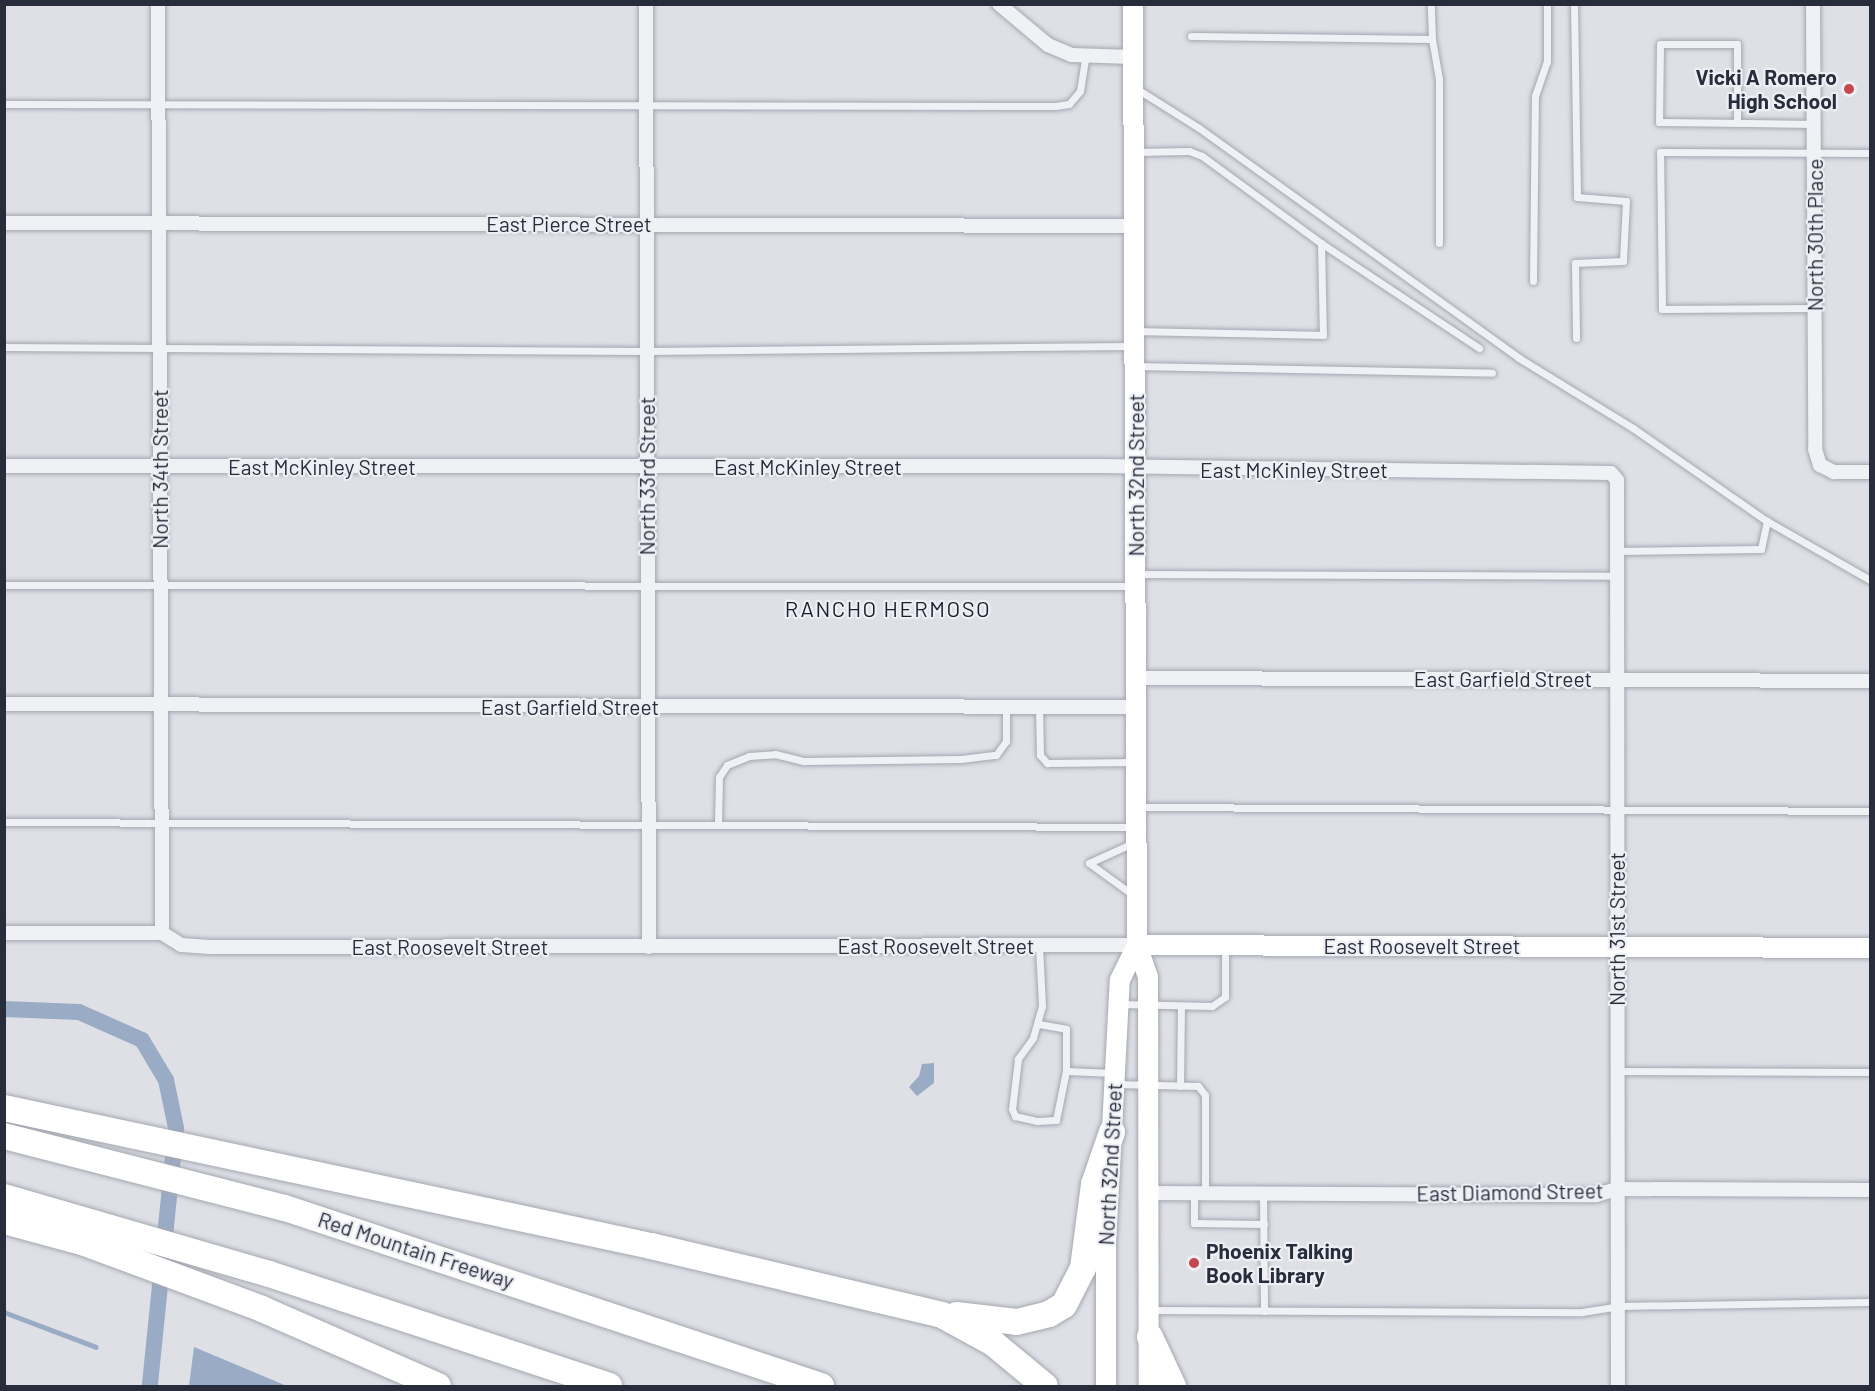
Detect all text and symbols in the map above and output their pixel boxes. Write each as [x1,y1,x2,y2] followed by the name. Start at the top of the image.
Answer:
[1695,64,1837,114] place label: Vicki A Romero High School
[1842,82,1856,96] marker: Vicki A Romero High School
[1802,159,1828,311] street label: North 30th Place
[486,211,652,237] street label: East Pierce Street
[147,389,173,549] street label: North 34th Street
[1123,394,1149,556] street label: North 32nd Street
[634,397,660,555] street label: North 33rd Street
[228,454,416,480] street label: East McKinley Street
[714,454,902,480] street label: East McKinley Street
[1200,457,1388,483] street label: East McKinley Street
[785,596,991,622] district label: RANCHO HERMOSO
[1414,666,1592,692] street label: East Garfield Street
[481,694,659,720] street label: East Garfield Street
[1604,852,1630,1006] street label: North 31st Street
[838,933,1034,959] street label: East Roosevelt Street
[1324,933,1520,959] street label: East Roosevelt Street
[352,934,548,960] street label: East Roosevelt Street
[1093,1082,1127,1246] street label: North 32nd Street
[1416,1178,1604,1206] street label: East Diamond Street
[315,1206,517,1294] street label: Red Mountain Freeway
[1206,1238,1353,1288] place label: Phoenix Talking Book Library
[1187,1256,1201,1270] marker: Phoenix Talking Book Library

